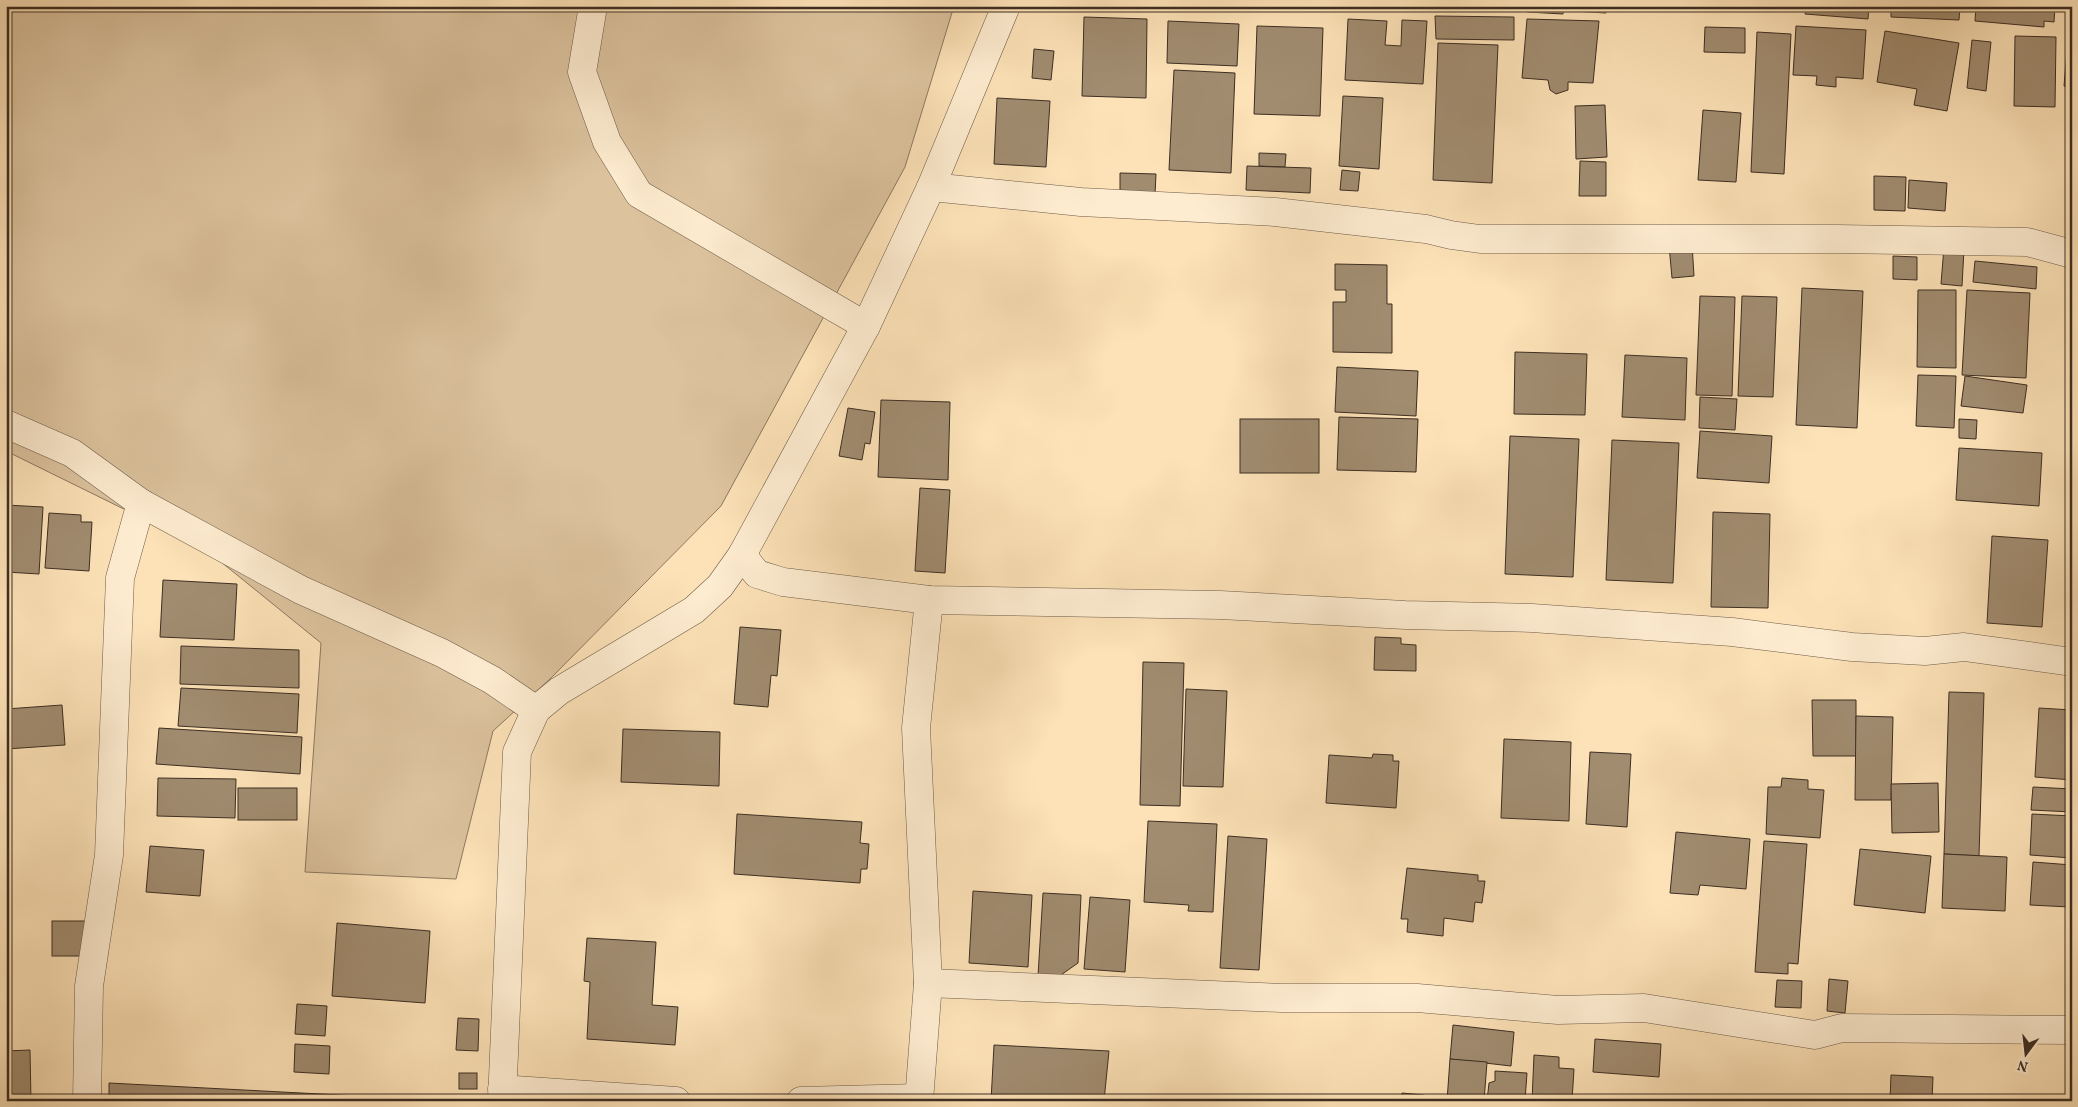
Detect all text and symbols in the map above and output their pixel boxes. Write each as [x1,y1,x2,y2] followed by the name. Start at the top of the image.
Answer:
[2000,1030,2050,1080] north arrow
[2016,1055,2030,1076] text: N

